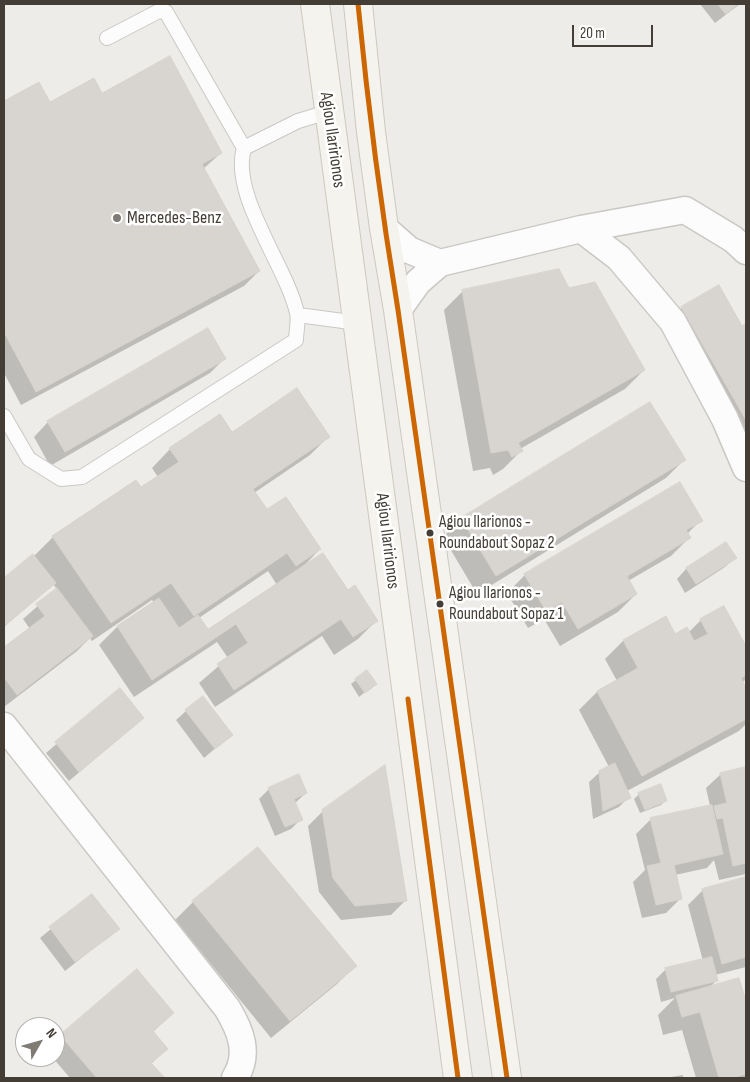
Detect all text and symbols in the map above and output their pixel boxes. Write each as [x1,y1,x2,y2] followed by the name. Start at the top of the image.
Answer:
[575,15,656,47] scale bar
[580,24,605,43] text: 20 m
[315,91,349,189] street label: Agiou Ilaririonos
[127,207,221,229] place label: Mercedes-Benz
[111,212,123,224] marker: Mercedes-Benz
[370,492,404,590] street label: Agiou Ilaririonos
[439,513,555,553] place label: Agiou Ilarionos - Roundabout Sopaz 2
[425,528,435,538] marker: Agiou Ilarionos - Roundabout Sopaz 2
[449,584,563,624] place label: Agiou Ilarionos - Roundabout Sopaz 1
[435,599,445,609] marker: Agiou Ilarionos - Roundabout Sopaz 1
[15,1017,65,1067] north arrow
[42,1025,60,1041] text: N

